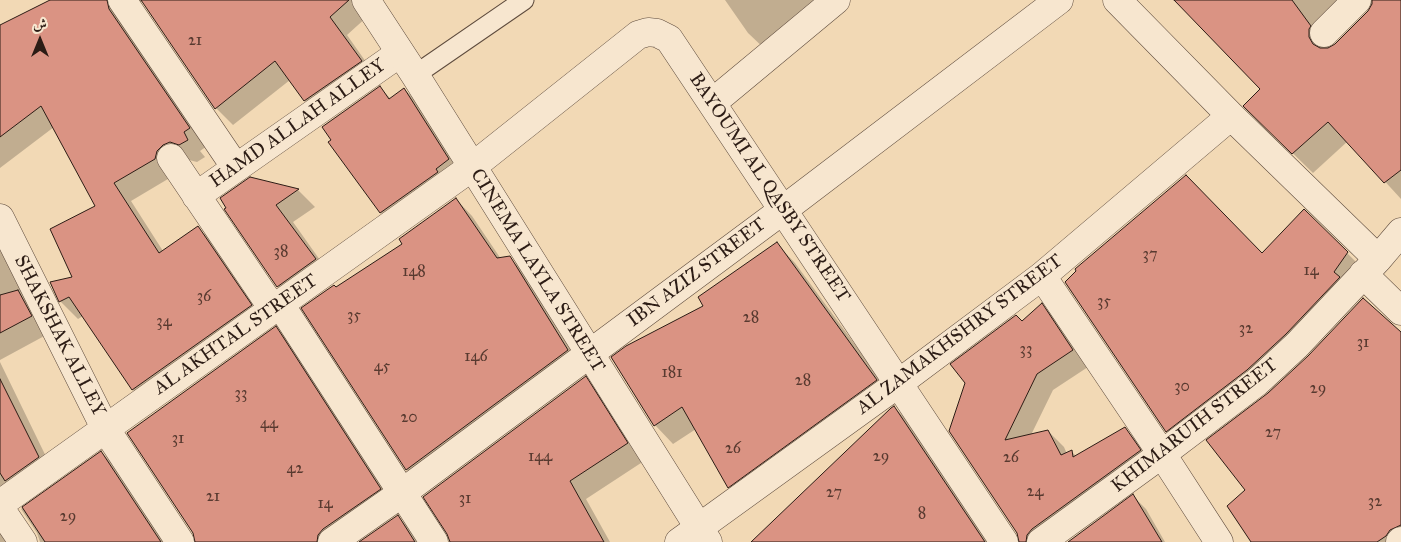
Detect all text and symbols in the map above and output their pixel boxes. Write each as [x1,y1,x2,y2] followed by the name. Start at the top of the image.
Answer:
[15,15,65,65] north arrow
[33,16,47,33] text: ش
[188,31,202,51] house number: 21
[206,55,390,193] street label: HAMD ALLAH ALLEY
[684,69,854,307] street label: BAYOUMI AL QASBY STREET
[465,165,609,377] street label: CINEMA LAYLA STREET
[623,214,771,332] street label: IBN AZIZ STREET
[274,242,288,262] house number: 38
[1143,245,1157,265] house number: 37
[853,250,1067,420] street label: AL ZAMAKHSHRY STREET
[8,252,110,420] street label: SHAKSHAK ALLEY
[1303,261,1319,281] house number: 14
[402,262,426,282] house number: 148
[150,270,322,400] street label: AL AKHTAL STREET
[197,287,211,307] house number: 36
[1097,292,1111,312] house number: 35
[347,306,361,326] house number: 35
[743,308,759,328] house number: 28
[156,312,172,332] house number: 34
[1239,319,1253,339] house number: 32
[1357,333,1369,353] house number: 31
[1020,340,1032,360] house number: 33
[464,347,488,367] house number: 146
[1107,354,1283,498] street label: KHIMARUIH STREET
[374,357,390,377] house number: 45
[661,363,683,383] house number: 181
[795,371,811,391] house number: 28
[1174,377,1190,397] house number: 30
[1310,379,1326,399] house number: 29
[235,384,247,404] house number: 33
[400,408,418,428] house number: 20
[260,414,278,434] house number: 44
[1265,423,1281,443] house number: 27
[172,429,184,449] house number: 31
[725,439,741,459] house number: 26
[528,447,552,467] house number: 144
[873,447,889,467] house number: 29
[1003,448,1019,468] house number: 26
[287,459,303,479] house number: 42
[1027,482,1043,502] house number: 24
[826,483,842,503] house number: 27
[206,487,220,507] house number: 21
[459,489,471,509] house number: 31
[1368,492,1382,512] house number: 32
[317,494,333,514] house number: 14
[918,504,926,524] house number: 8
[60,507,76,527] house number: 29

